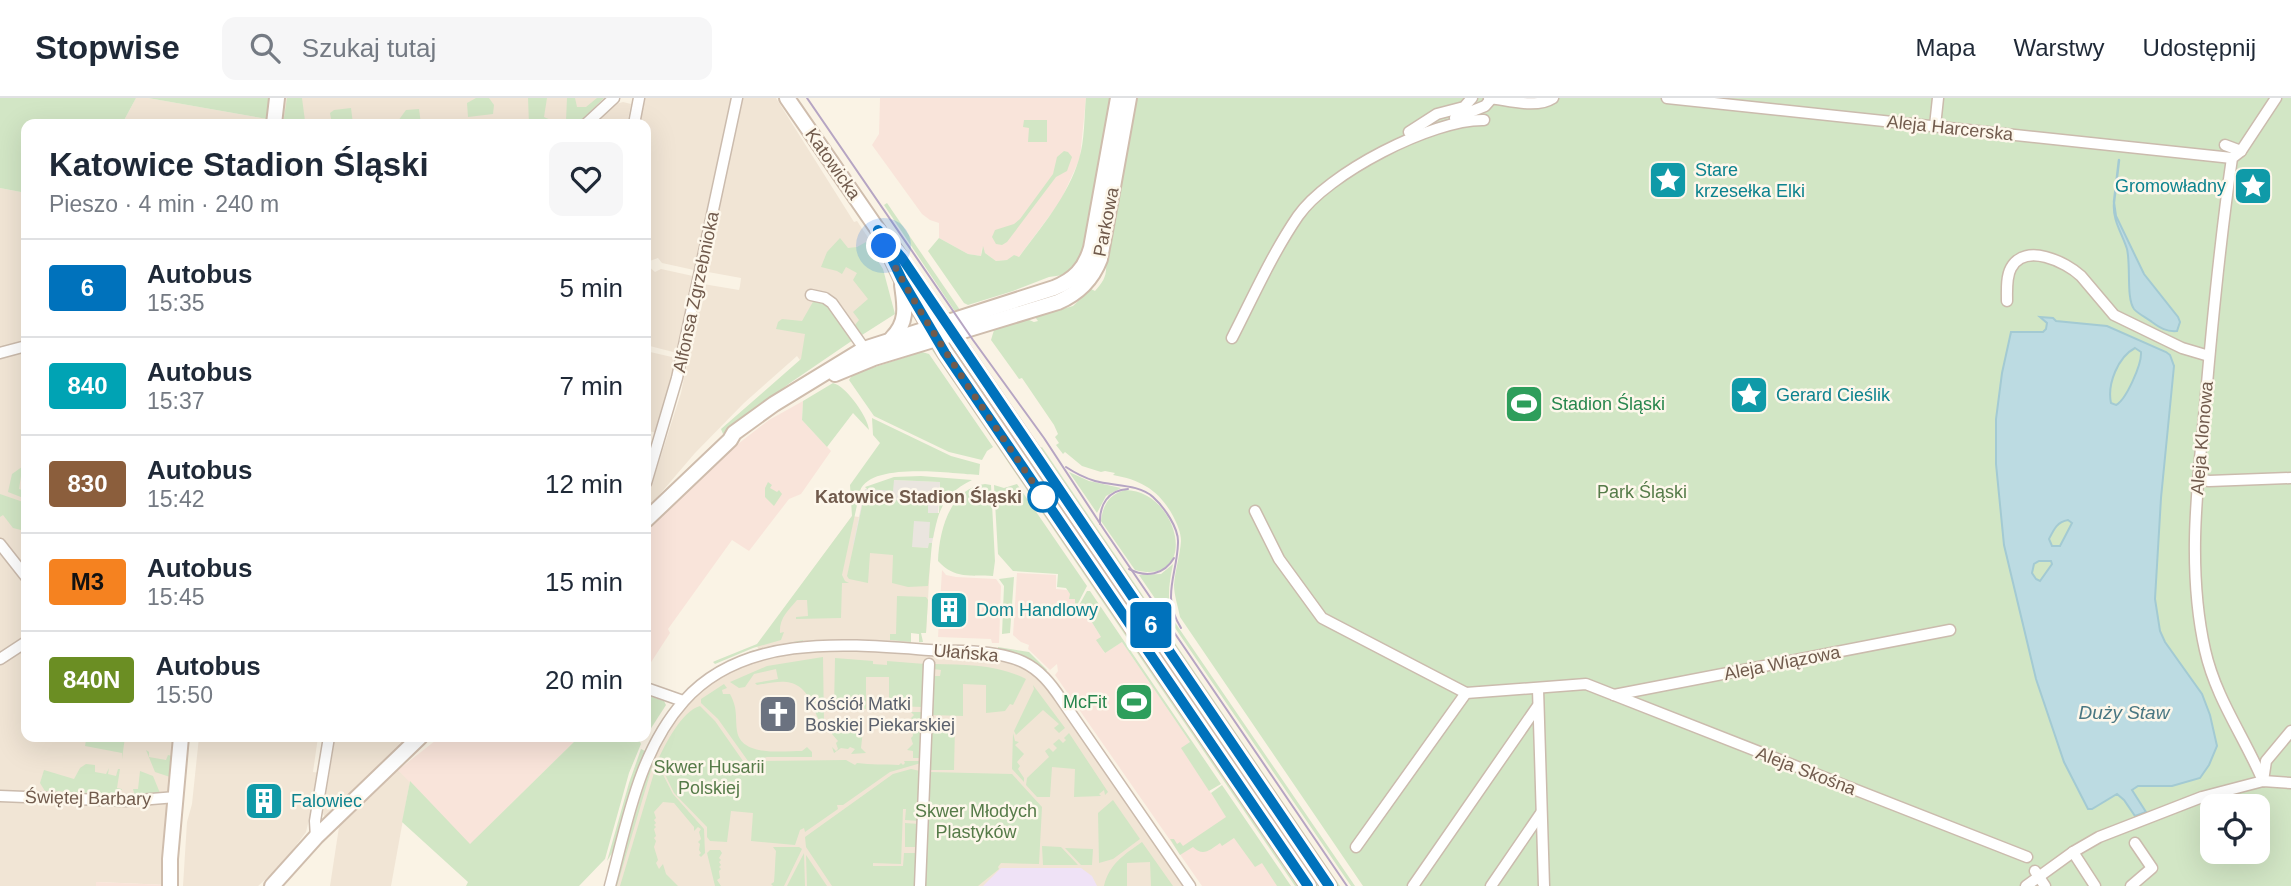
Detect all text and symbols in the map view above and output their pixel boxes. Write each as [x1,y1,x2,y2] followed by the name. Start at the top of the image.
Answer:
[222,17,712,80] search box
[35,29,180,66] text: Stopwise
[246,29,284,67] icon: search
[302,33,436,63] text: Szukaj tutaj
[1915,34,1975,61] text: Mapa
[2013,34,2105,61] text: Warstwy
[2143,34,2256,61] text: Udostępnij
[1886,111,2015,145] street label: Aleja Harcerska
[801,125,865,204] street label: Katowicka
[549,142,623,216] button: heart
[49,146,429,183] text: Katowice Stadion Śląski
[1647,159,1689,201] place icon: Stare krzesełka Elki
[1695,160,1805,201] place label: Stare krzesełka Elki
[2232,165,2274,207] place icon: Gromowładny
[2115,176,2226,196] place label: Gromowładny
[1090,185,1123,258] street label: Parkowa
[49,191,279,217] text: Pieszo · 4 min · 240 m
[669,209,723,374] street label: Alfonsa Zgrzebnioka
[866,228,901,263] your location
[147,259,252,289] text: Autobus
[559,273,623,303] text: 5 min
[81,274,94,301] text: 6
[147,290,205,316] text: 15:35
[147,357,252,387] text: Autobus
[559,371,623,401] text: 7 min
[67,372,108,399] text: 840
[1728,374,1770,416] place icon: Gerard Cieślik
[2187,379,2217,496] street label: Aleja Klonowa
[1503,383,1545,425] sports icon: Stadion Śląski
[1776,385,1891,405] place label: Gerard Cieślik
[147,388,205,414] text: 15:37
[1551,393,1665,414] place label: Stadion Śląski
[147,455,252,485] text: Autobus
[545,469,623,499] text: 12 min
[67,470,108,497] text: 830
[1597,481,1687,502] park label: Park Śląski
[1028,482,1058,512] marker: Katowice Stadion Śląski
[147,486,205,512] text: 15:42
[815,486,1022,507] place label: Katowice Stadion Śląski
[147,553,252,583] text: Autobus
[545,567,623,597] text: 15 min
[71,568,104,595] text: M3
[147,584,205,610] text: 15:45
[928,589,970,631] building icon: Dom Handlowy
[976,600,1098,620] place label: Dom Handlowy
[1128,602,1174,648] line badge: 6
[1144,611,1158,638] text: 6
[933,640,1000,666] street label: Ułańska
[1722,642,1843,684] street label: Aleja Wiązowa
[155,651,261,681] text: Autobus
[545,665,623,695] text: 20 min
[63,666,120,693] text: 840N
[1113,681,1155,723] sports icon: McFit
[155,682,213,708] text: 15:50
[1063,692,1107,712] place label: McFit
[757,693,799,735] church icon: Kościół Matki Boskiej Piekarskiej
[805,694,955,735] place label: Kościół Matki Boskiej Piekarskiej
[2079,702,2171,723] water label: Duży Staw
[1753,743,1860,800] street label: Aleja Skośna
[653,757,765,798] park label: Skwer Husarii Polskiej
[243,780,285,822] building icon: Falowiec
[25,786,151,809] street label: Świętej Barbary
[291,791,362,811] place label: Falowiec
[2200,794,2270,864] map controls
[2200,794,2270,864] button: locate
[915,801,1037,842] park label: Skwer Młodych Plastyków

